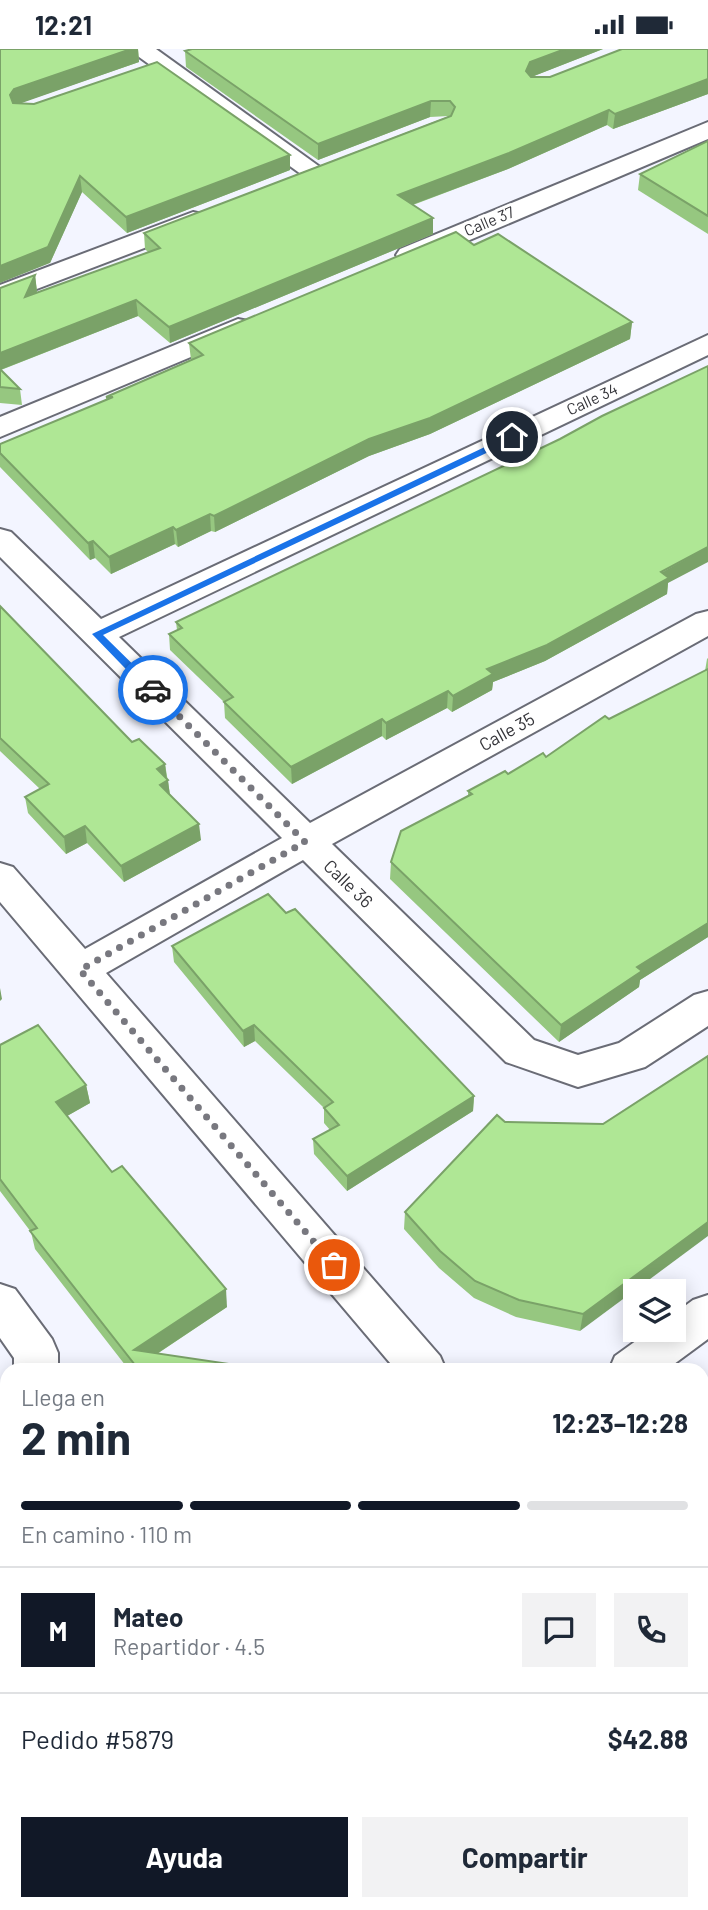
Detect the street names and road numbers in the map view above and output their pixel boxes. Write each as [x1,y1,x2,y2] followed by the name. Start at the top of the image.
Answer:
[461,201,517,240] street label: Calle 37
[563,379,620,419] street label: Calle 34
[475,707,538,755] street label: Calle 35
[319,855,378,912] street label: Calle 36

